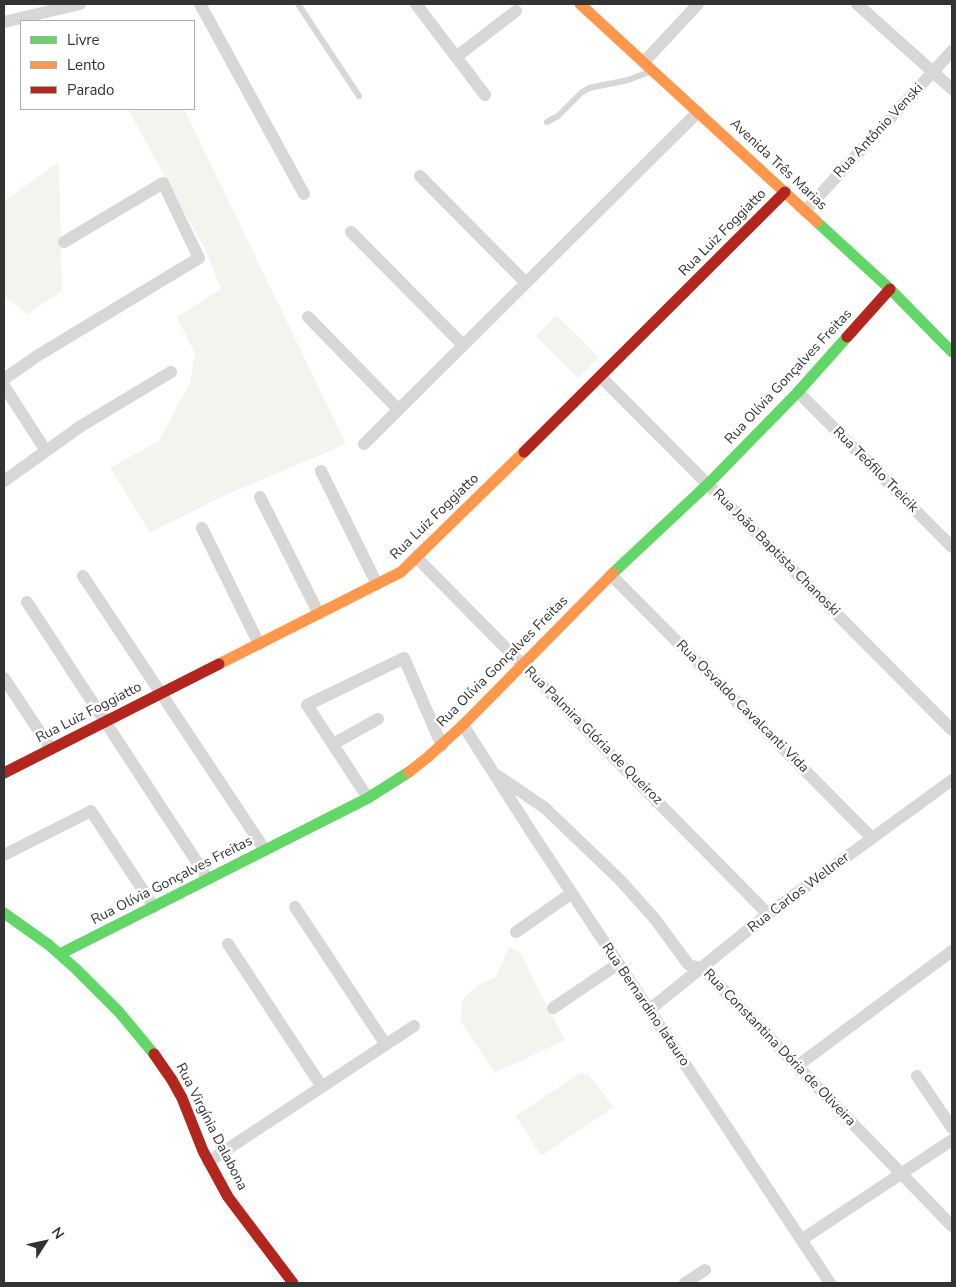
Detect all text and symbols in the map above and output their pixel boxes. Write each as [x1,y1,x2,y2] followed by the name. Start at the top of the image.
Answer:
[20,20,195,110] legend
[67,30,100,50] text: Livre
[67,55,105,75] text: Lento
[67,80,114,100] text: Parado
[831,80,927,182] street label: Rua Antônio Venski
[726,116,830,214] street label: Avenida Três Marias
[676,186,770,280] street label: Rua Luiz Foggiatto
[722,306,856,448] street label: Rua Olívia Gonçalves Freitas
[829,424,921,516] street label: Rua Teófilo Treicik
[387,471,483,563] street label: Rua Luiz Foggiatto
[709,486,843,620] street label: Rua João Baptista Chanoski
[434,593,572,731] street label: Rua Olívia Gonçalves Freitas
[672,637,812,777] street label: Rua Osvaldo Cavalcanti Vida
[520,663,666,809] street label: Rua Palmira Glória de Queiroz
[33,679,145,747] street label: Rua Luiz Foggiatto
[89,833,255,929] street label: Rua Olívia Gonçalves Freitas
[745,849,853,937] street label: Rua Carlos Wellner
[597,940,693,1070] street label: Rua Bernardino Iatauro
[699,966,859,1130] street label: Rua Constantina Dória de Oliveira
[172,1061,250,1193] street label: Rua Virgínia Dalabona
[20,1217,70,1267] north arrow
[47,1223,68,1243] text: N

